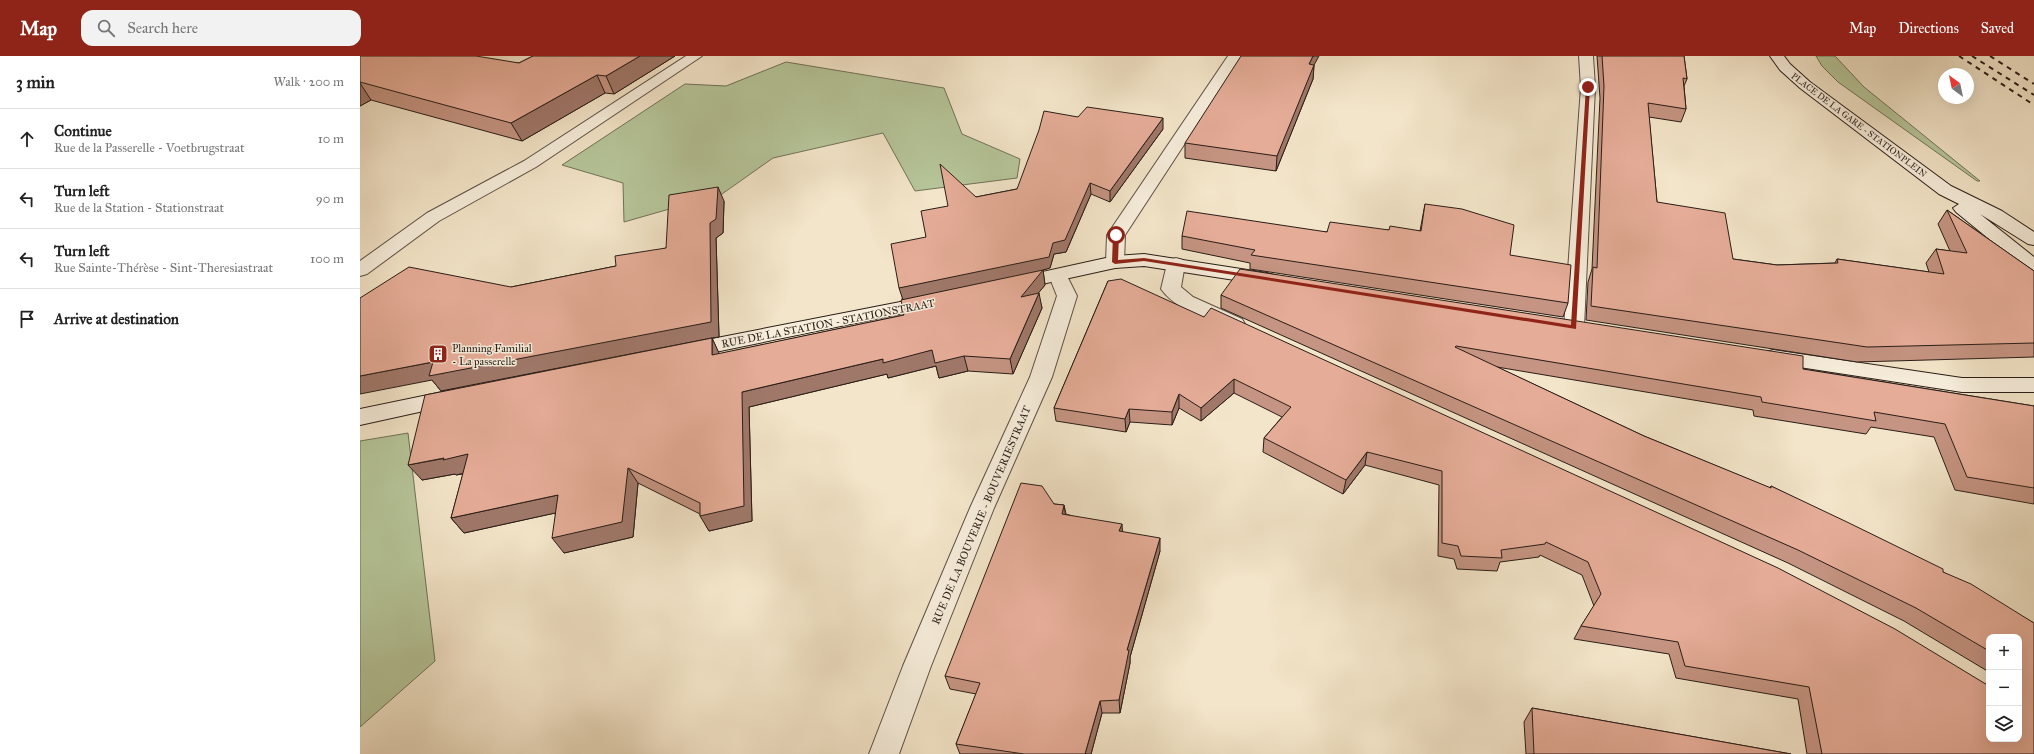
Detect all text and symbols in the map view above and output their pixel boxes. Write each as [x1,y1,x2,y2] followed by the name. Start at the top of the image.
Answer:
[81,10,361,46] search box
[20,17,57,40] text: Map
[95,17,117,39] icon: search
[127,19,198,37] text: Search here
[1849,20,1876,37] text: Map
[1898,20,1959,37] text: Directions
[1981,20,2014,37] text: Saved
[1938,68,1974,104] north arrow
[1789,70,1929,179] street label: PLACE DE LA GARE - STATIONPLEIN
[16,72,55,93] text: 3 min
[274,74,344,90] text: Walk · 200 m
[1579,78,1597,96] route end
[54,122,112,140] text: Continue
[16,128,38,150] icon: ahead
[318,131,344,147] text: 10 m
[54,140,245,156] text: Rue de la Passerelle - Voetbrugstraat
[54,182,110,200] text: Turn left
[16,188,38,210] icon: left
[316,191,344,207] text: 90 m
[54,200,224,216] text: Rue de la Station - Stationstraat
[1107,226,1125,244] route start
[54,242,110,260] text: Turn left
[16,248,38,270] icon: left
[310,251,344,267] text: 100 m
[54,260,273,276] text: Rue Sainte-Thérèse - Sint-Theresiastraat
[720,296,936,351] street label: RUE DE LA STATION - STATIONSTRAAT
[16,308,38,330] icon: arrive
[54,310,179,328] text: Arrive at destination
[452,342,532,368] place label: Planning Familial - La passerelle
[427,343,449,365] building icon: Planning Familial - La passerelle
[929,403,1034,627] street label: RUE DE LA BOUVERIE - BOUVERIESTRAAT
[1986,634,2022,742] map controls
[1986,634,2022,670] button: +
[1986,670,2022,706] button: −
[1986,706,2022,742] button: layers

